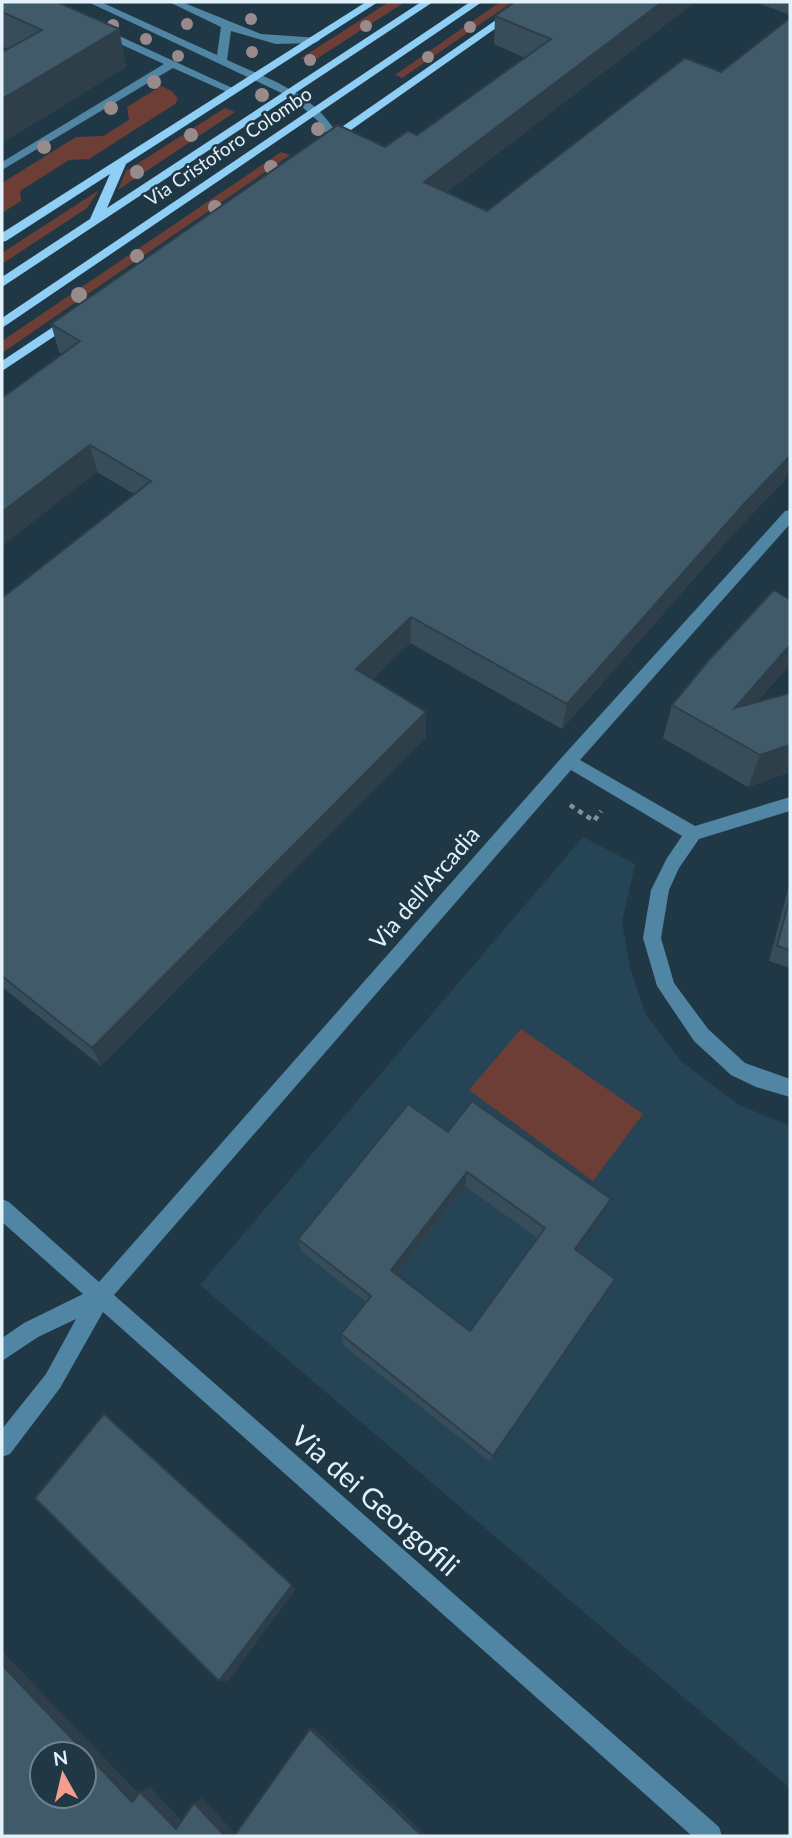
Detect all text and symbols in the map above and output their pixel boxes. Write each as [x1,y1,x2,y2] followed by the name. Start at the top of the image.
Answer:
[140,82,316,210] street label: Via Cristoforo Colombo
[363,820,485,954] street label: Via dell'Arcadia
[285,1418,467,1582] street label: Via dei Georgofili
[28,1740,98,1810] north arrow
[52,1745,69,1770] text: N

